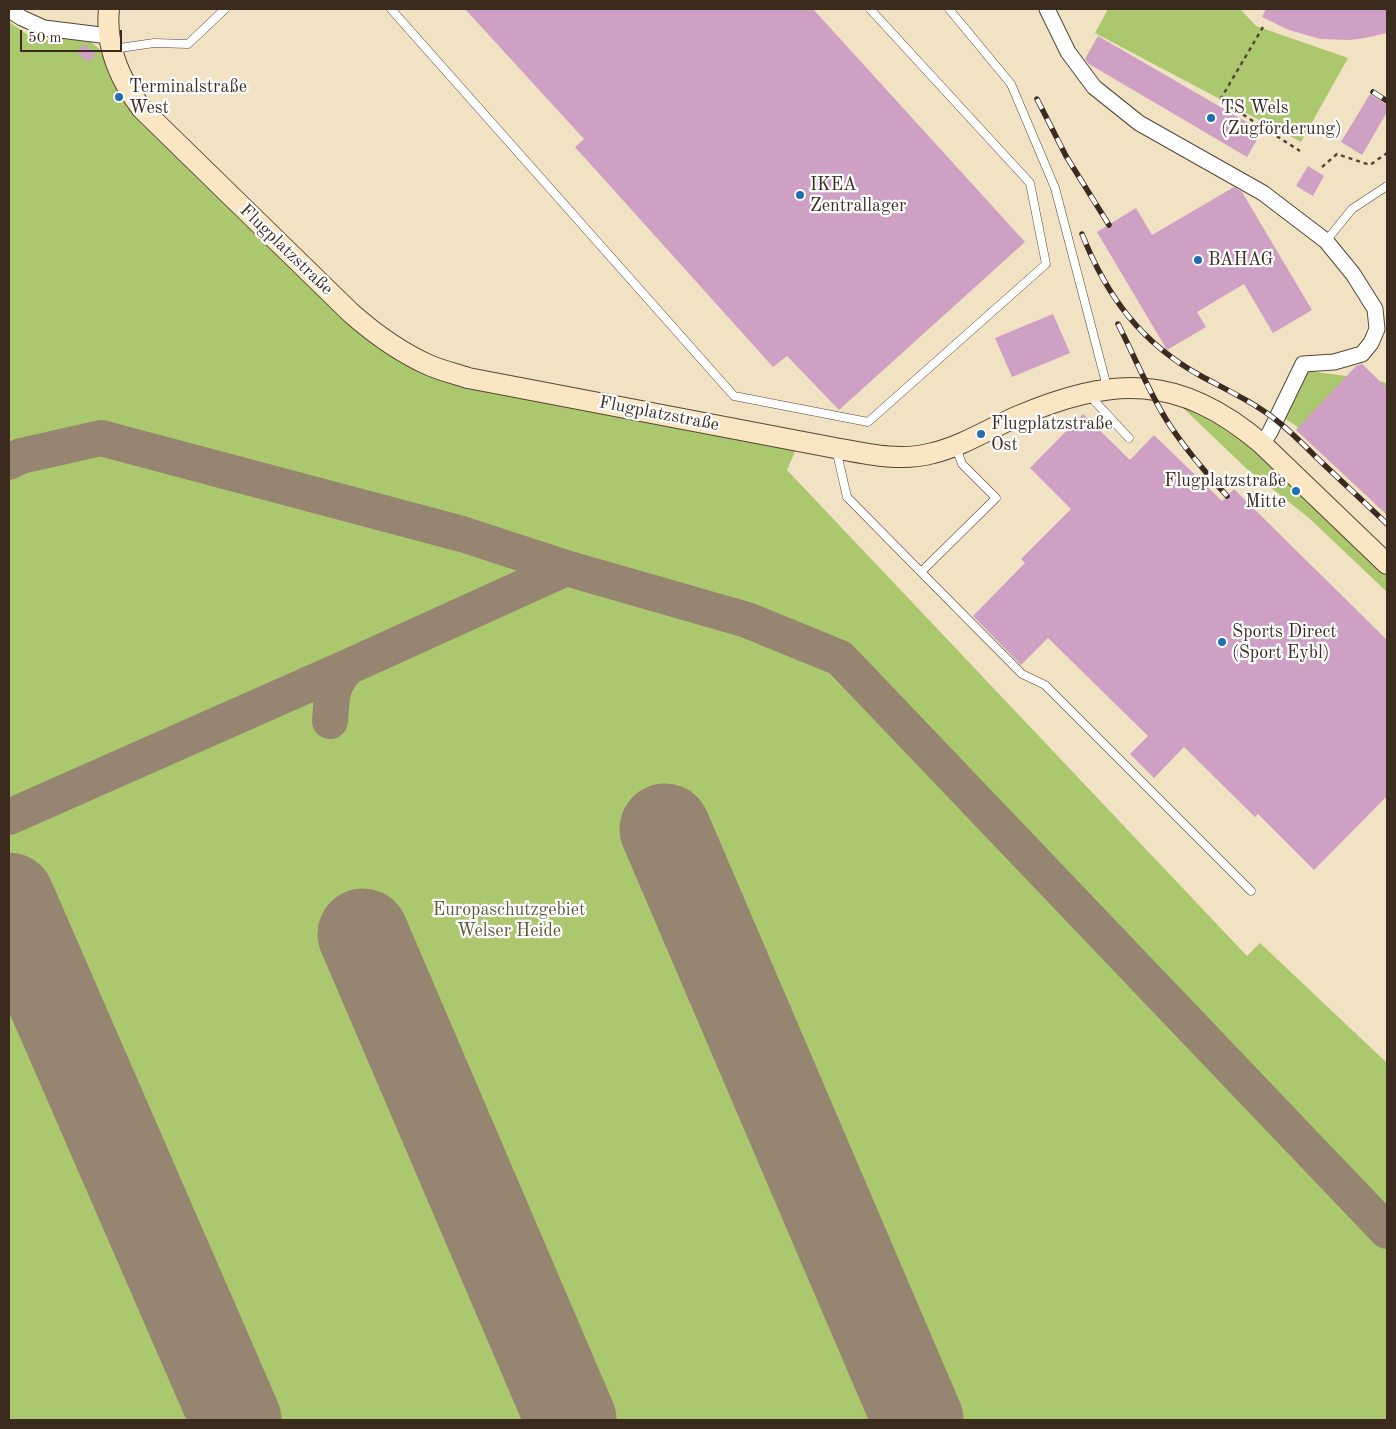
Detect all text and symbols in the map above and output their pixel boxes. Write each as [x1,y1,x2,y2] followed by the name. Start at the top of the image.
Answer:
[22,20,125,52] scale bar
[28,31,62,46] text: 50 m
[129,76,247,118] place label: Terminalstraße West
[113,91,125,103] marker: Terminalstraße West
[1221,97,1342,140] place label: TS Wels (Zugförderung)
[1205,112,1217,124] marker: TS Wels (Zugförderung)
[810,174,906,216] place label: IKEA Zentrallager
[794,189,806,201] marker: IKEA Zentrallager
[235,200,337,300] street label: Flugplatzstraße
[1208,249,1273,271] place label: BAHAG
[1192,254,1204,266] marker: BAHAG
[597,392,721,436] street label: Flugplatzstraße
[991,413,1113,456] place label: Flugplatzstraße Ost
[975,428,987,440] marker: Flugplatzstraße Ost
[1164,470,1286,512] place label: Flugplatzstraße Mitte
[1290,485,1302,497] marker: Flugplatzstraße Mitte
[1232,621,1337,664] place label: Sports Direct (Sport Eybl)
[1216,636,1228,648] marker: Sports Direct (Sport Eybl)
[433,899,585,942] park label: Europaschutzgebiet Welser Heide

